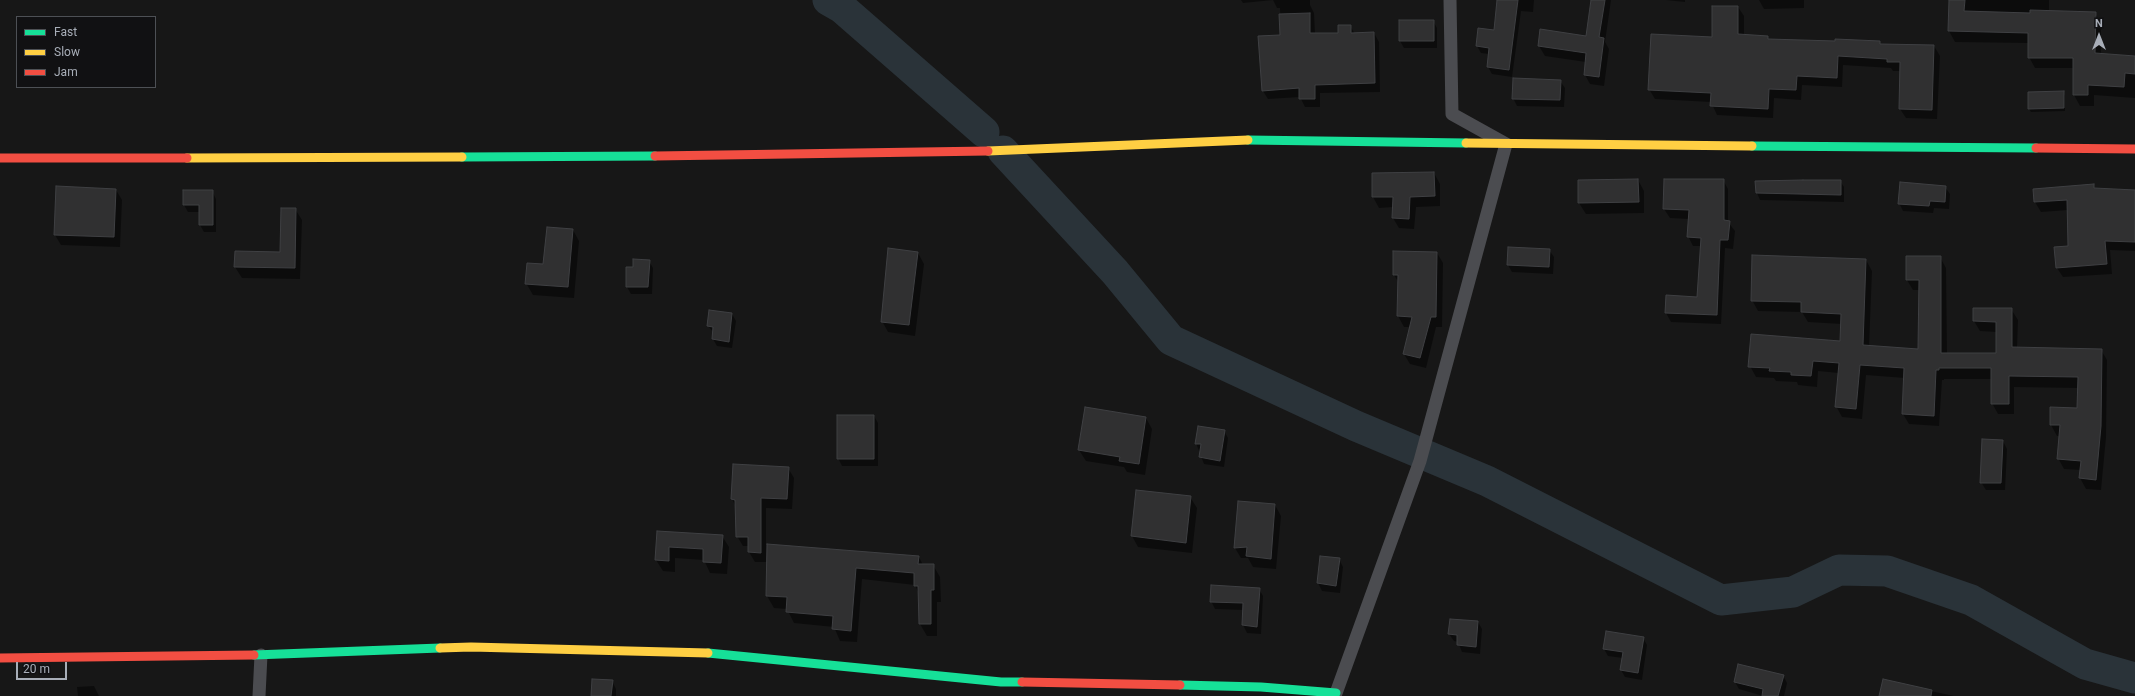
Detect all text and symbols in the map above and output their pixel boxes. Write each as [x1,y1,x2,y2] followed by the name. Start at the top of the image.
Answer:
[16,16,156,88] legend
[2079,16,2119,56] north arrow
[2095,17,2103,30] text: N
[54,25,77,39] text: Fast
[54,45,80,59] text: Slow
[54,65,78,79] text: Jam
[18,654,69,680] scale bar
[23,662,50,676] text: 20 m

